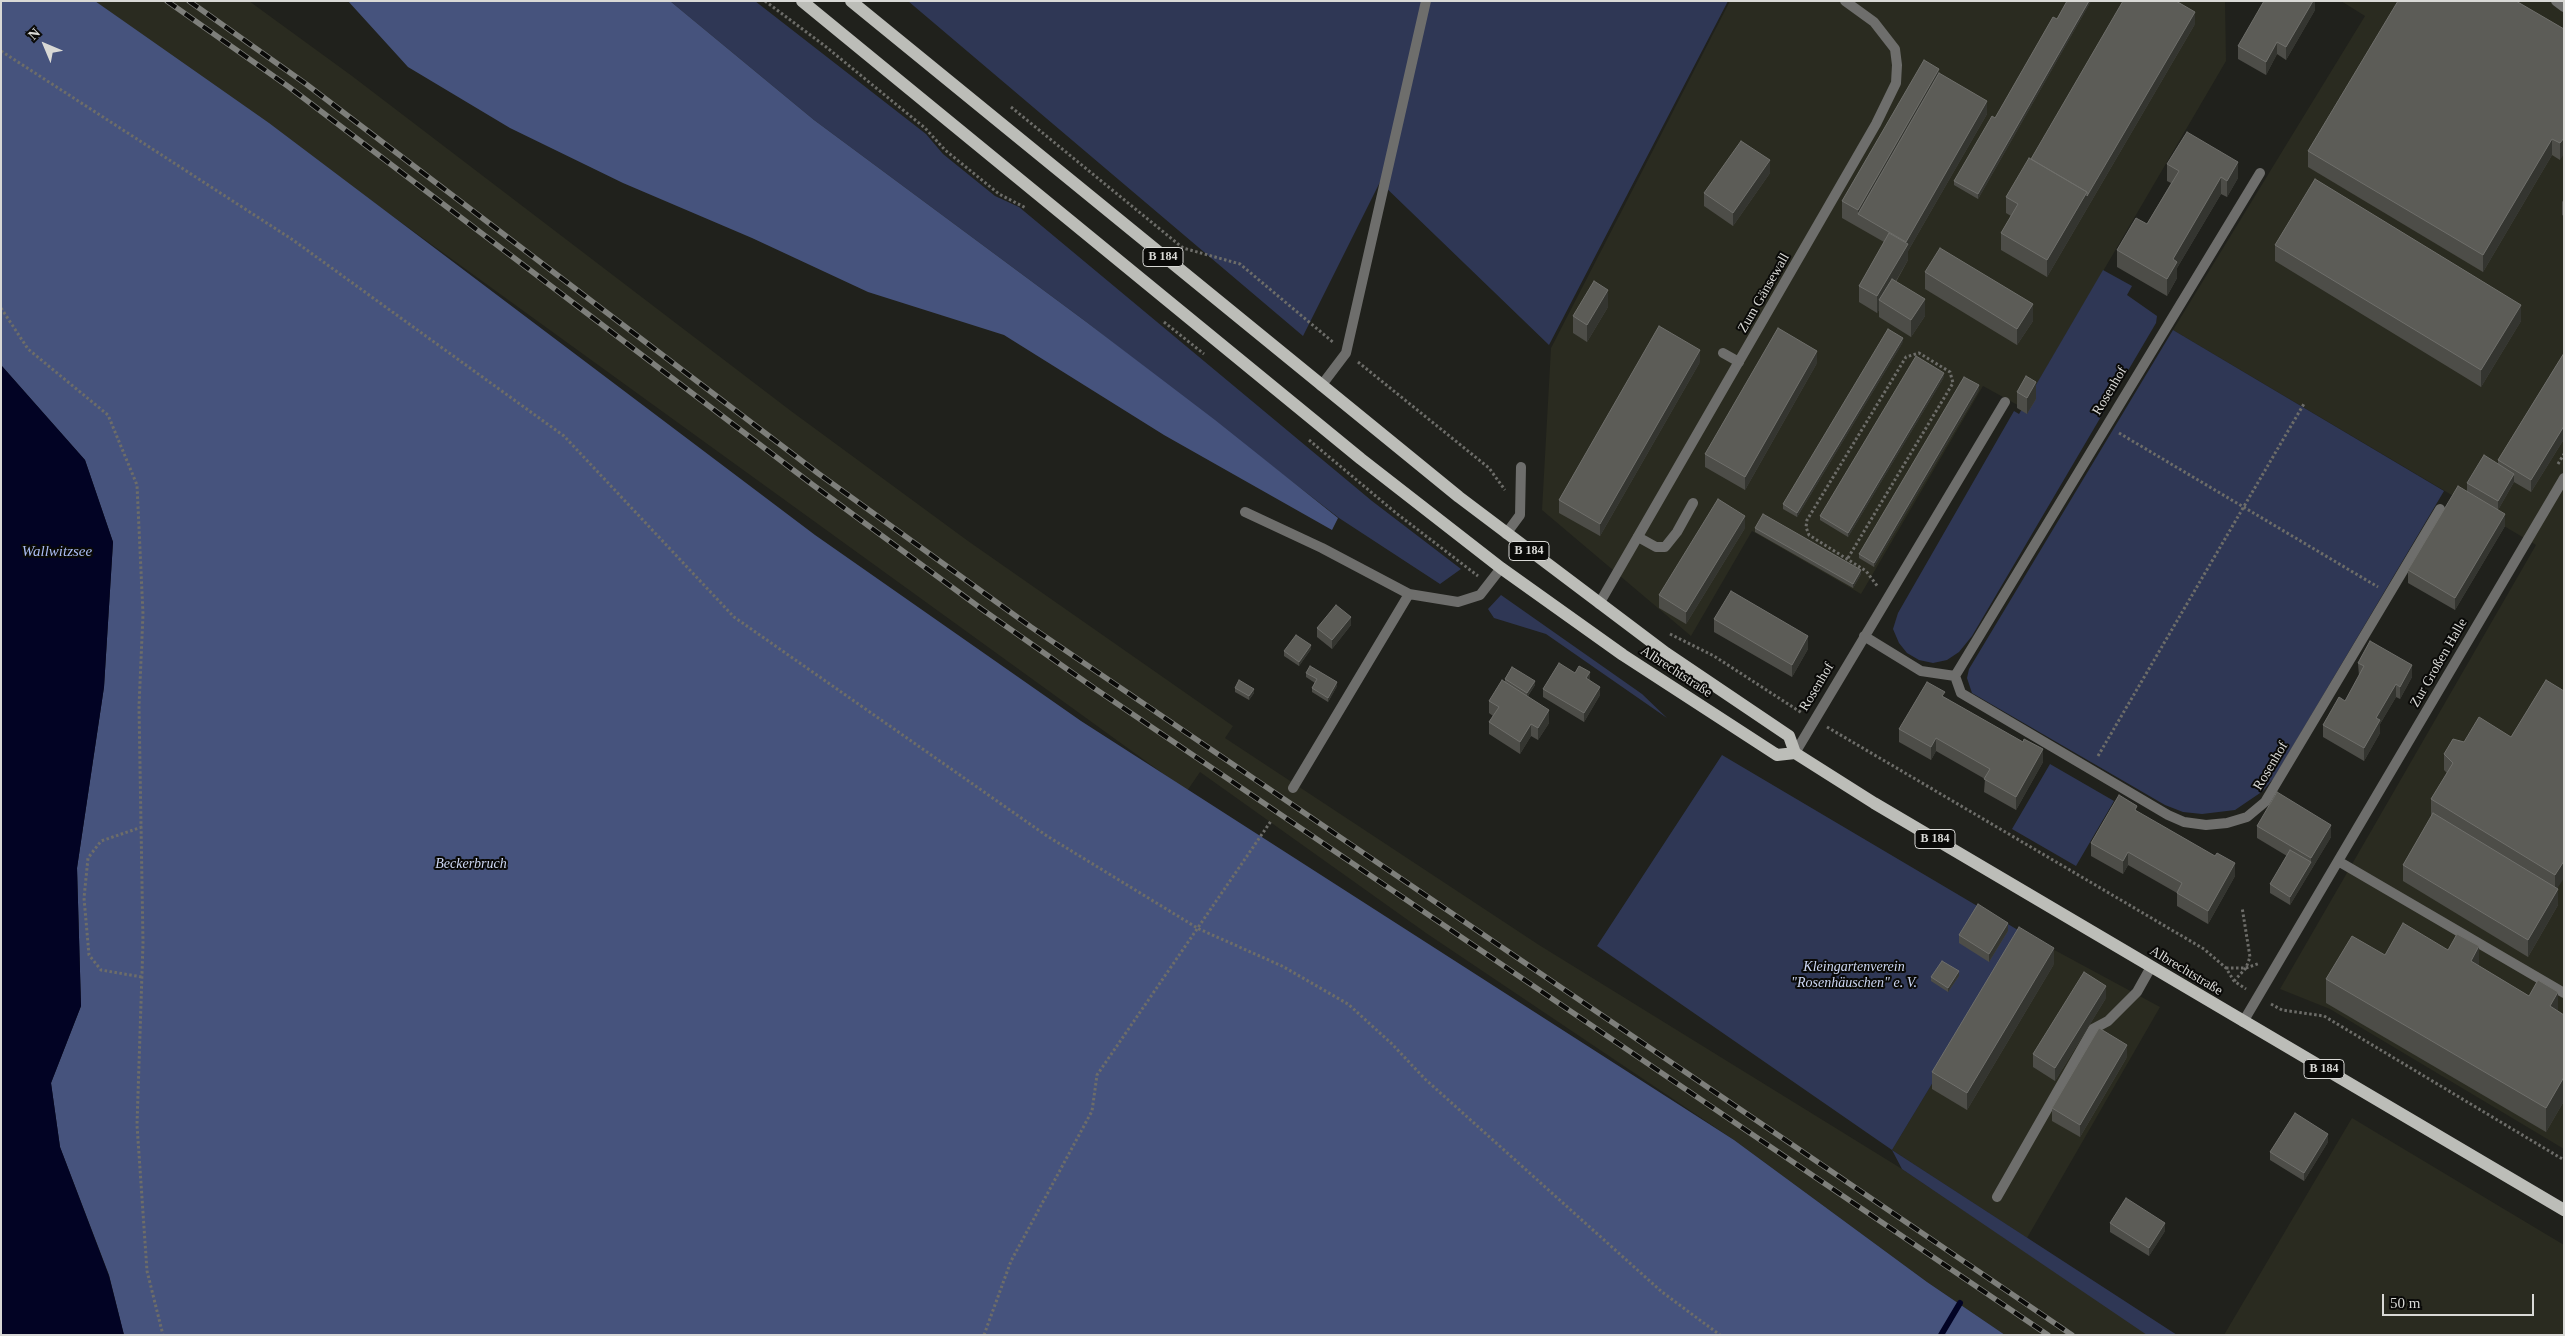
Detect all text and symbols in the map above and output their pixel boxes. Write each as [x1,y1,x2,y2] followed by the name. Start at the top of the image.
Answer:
[20,20,70,70] north arrow
[25,25,43,43] text: N
[1143,248,1183,266] road number: B 184
[1734,250,1794,336] street label: Zum Gänsewall
[2089,364,2131,418] street label: Rosenhof
[1509,542,1549,560] road number: B 184
[22,543,92,561] water label: Wallwitzsee
[2407,616,2471,710] street label: Zur Großen Halle
[1637,643,1715,701] street label: Albrechtstraße
[1796,660,1838,714] street label: Rosenhof
[2250,739,2292,793] street label: Rosenhof
[1915,830,1955,849] road number: B 184
[435,856,507,872] park label: Beckerbruch
[2146,943,2226,999] street label: Albrechtstraße
[1791,959,1917,992] park label: Kleingartenverein "Rosenhäuschen" e. V.
[2304,1060,2344,1078] road number: B 184
[2385,1284,2538,1316] scale bar
[2390,1295,2420,1311] text: 50 m

